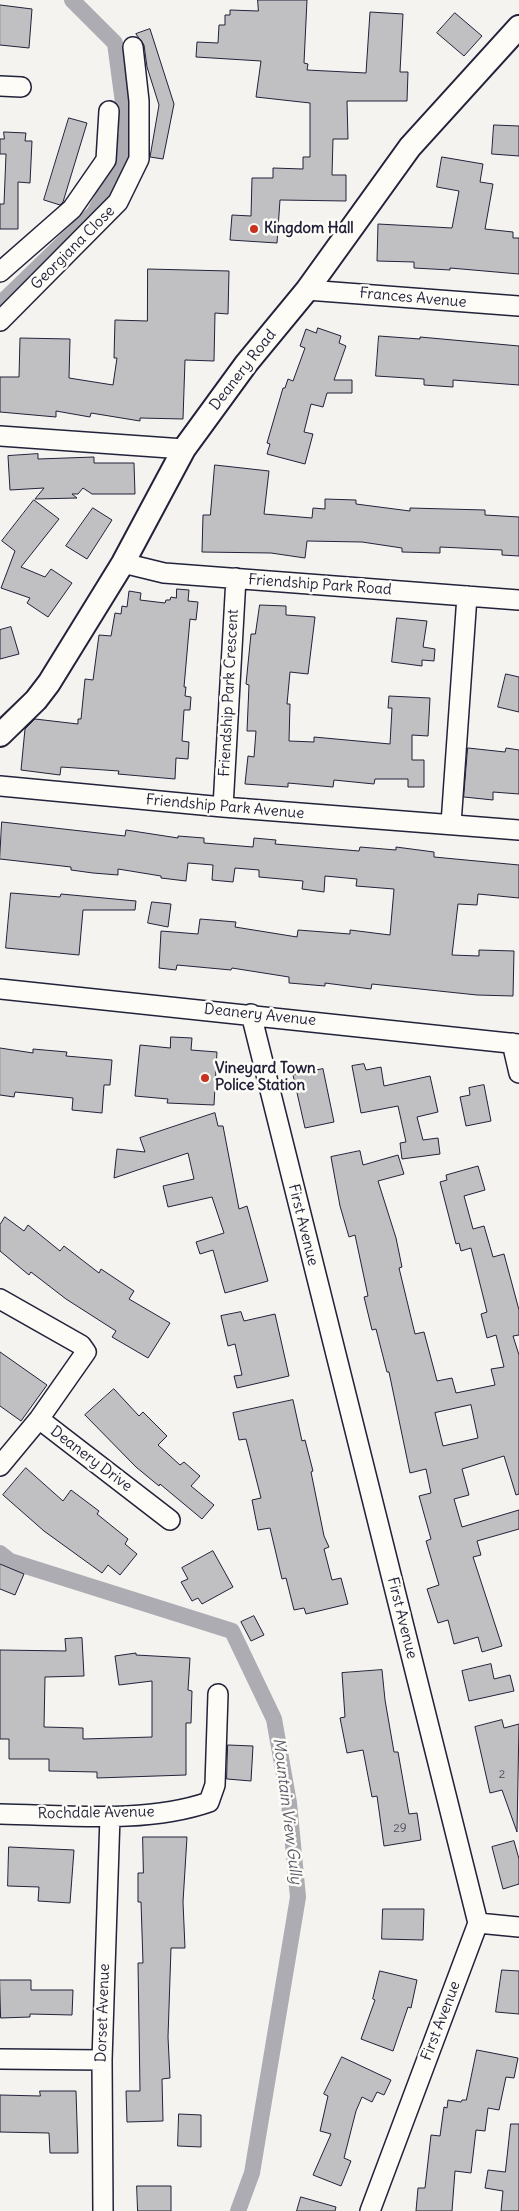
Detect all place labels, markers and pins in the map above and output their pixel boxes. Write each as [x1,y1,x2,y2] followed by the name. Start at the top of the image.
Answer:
[264,220,354,238] place label: Kingdom Hall
[248,223,260,235] marker: Kingdom Hall
[215,1060,316,1095] place label: Vineyard Town Police Station
[199,1072,211,1084] marker: Vineyard Town Police Station

